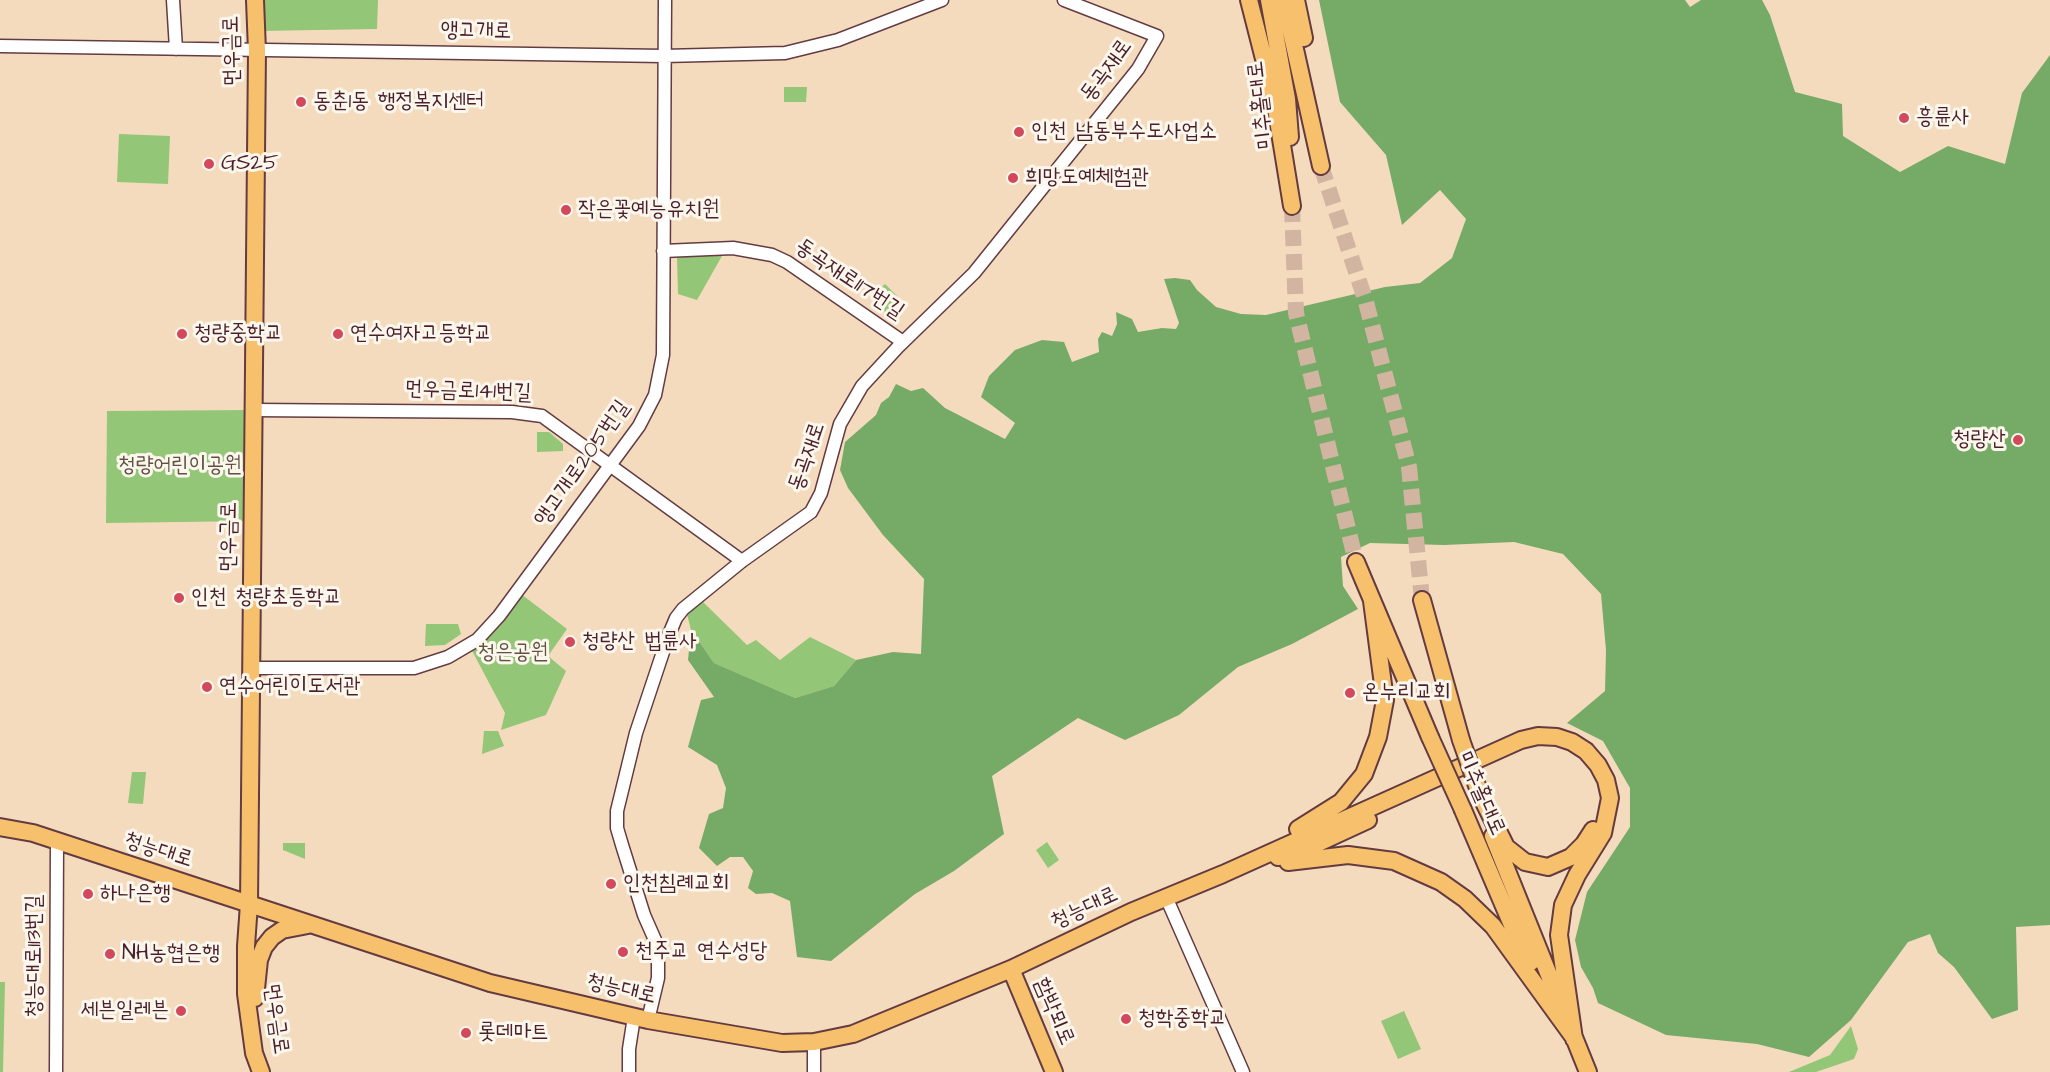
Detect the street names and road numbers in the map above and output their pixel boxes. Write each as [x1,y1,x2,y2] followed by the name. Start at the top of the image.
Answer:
[219,15,247,87] street label: 먼우금로
[440,18,512,46] street label: 앵고개로
[1076,35,1138,107] street label: 동곡재로
[1244,59,1280,151] street label: 미추홀대로
[790,234,908,326] street label: 동곡재로117번길
[404,377,532,407] street label: 먼우금로141번길
[530,396,636,532] street label: 앵고개로205번길
[784,419,832,495] street label: 동곡재로
[216,501,244,573] street label: 먼우금로
[1450,748,1510,840] street label: 미추홀대로
[120,828,196,874] street label: 청능대로
[1047,882,1123,936] street label: 청능대로
[22,894,48,1018] street label: 청능대로113번길
[584,969,658,1011] street label: 청능대로
[1027,974,1079,1050] street label: 함박뫼로
[257,982,293,1056] street label: 먼우금로

